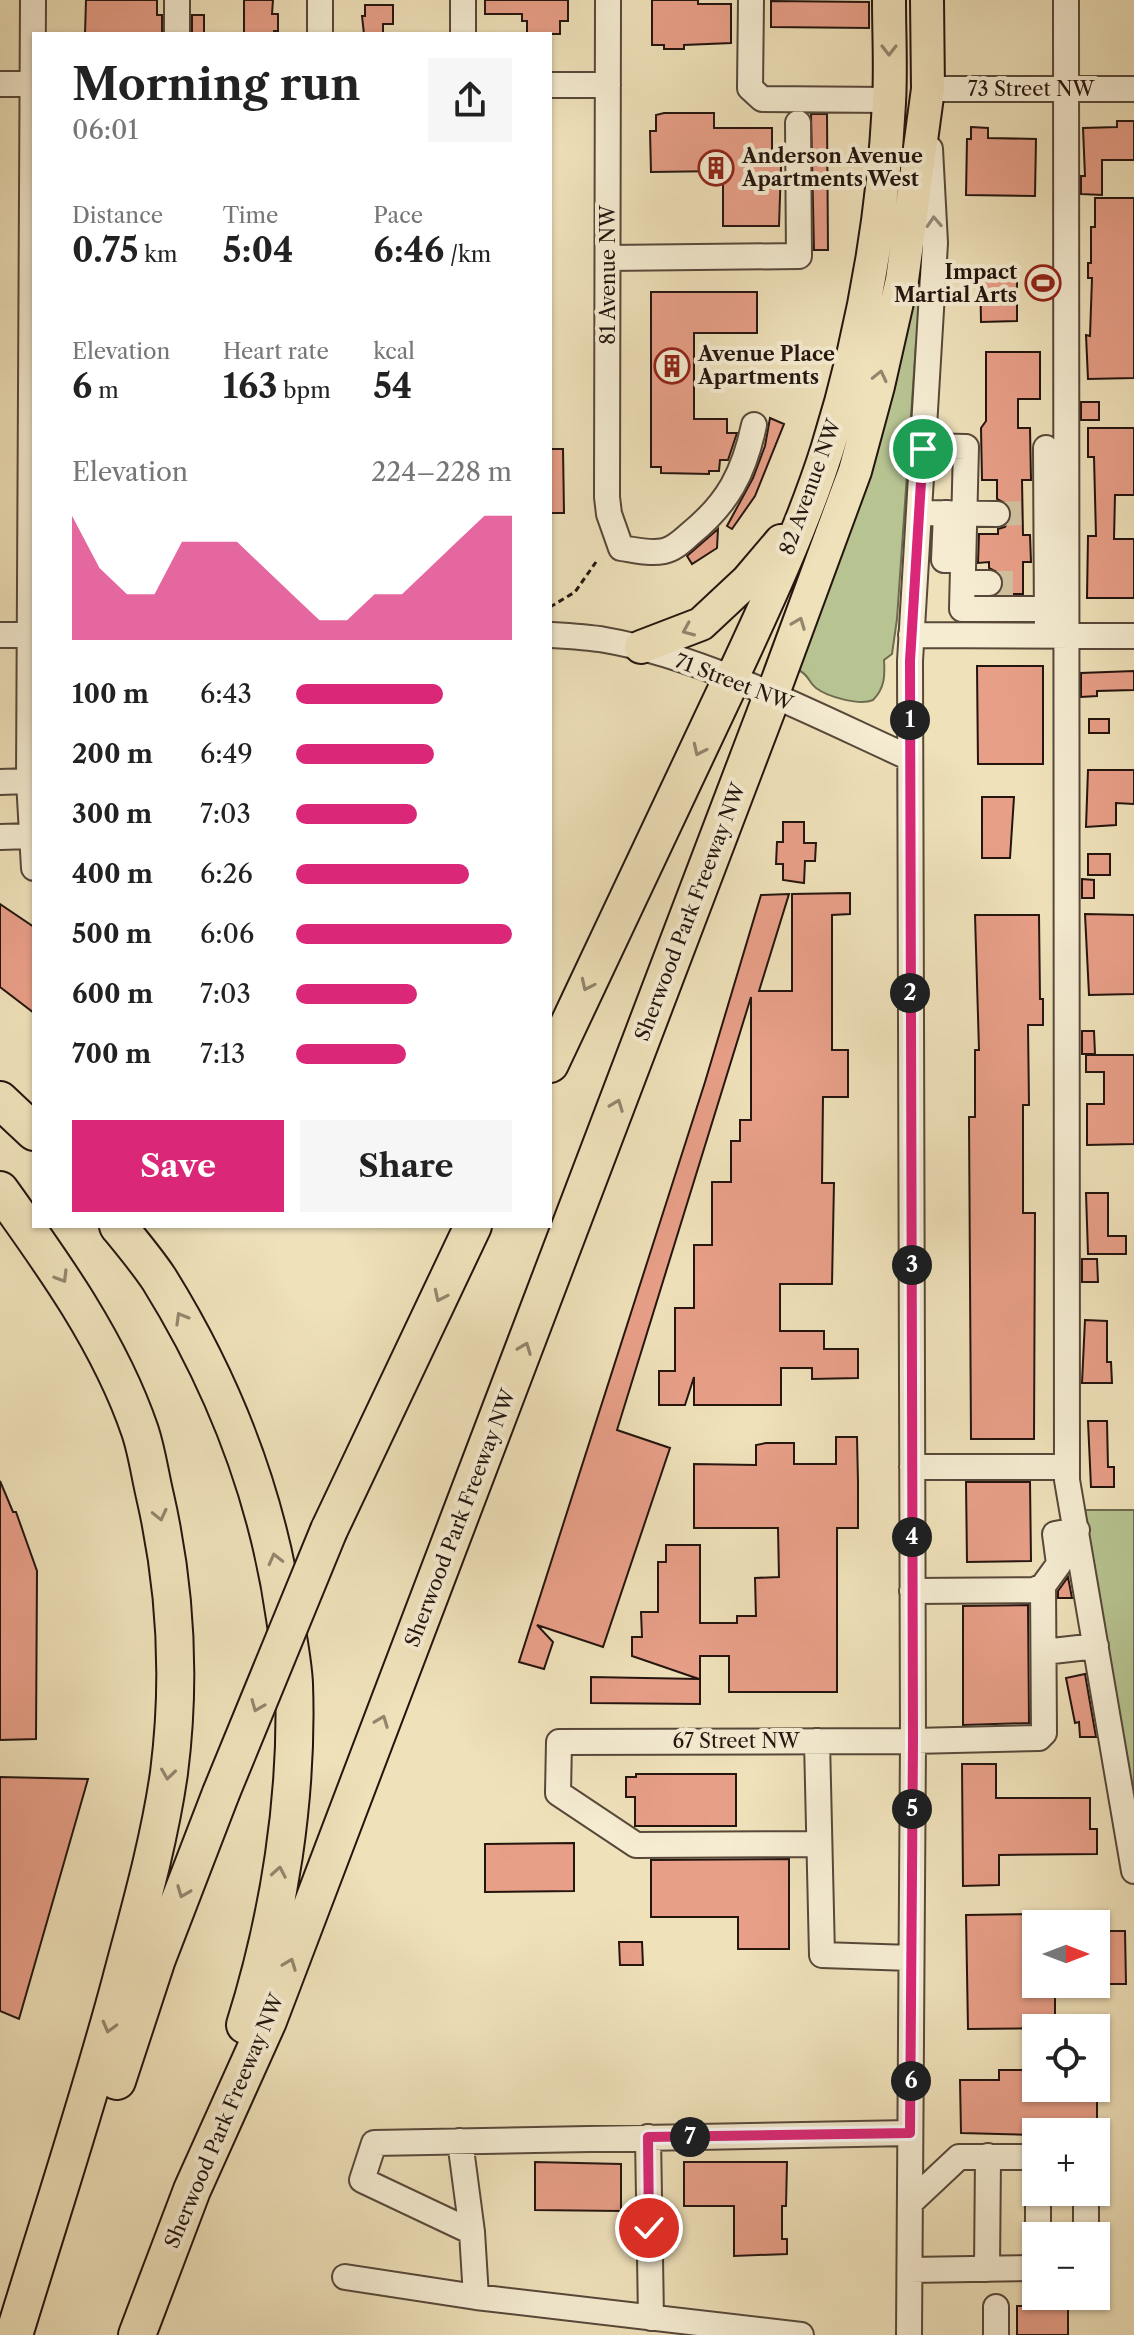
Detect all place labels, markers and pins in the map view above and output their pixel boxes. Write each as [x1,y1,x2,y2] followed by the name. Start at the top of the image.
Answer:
[741,144,923,191] place label: Anderson Avenue Apartments West
[697,149,735,187] building icon: Anderson Avenue Apartments West
[894,260,1017,307] place label: Impact Martial Arts
[1024,264,1062,302] sports icon: Impact Martial Arts
[697,342,835,389] place label: Avenue Place Apartments
[653,347,691,385] building icon: Avenue Place Apartments
[889,415,957,483] pin
[890,700,930,740] pin: 1
[890,973,930,1013] pin: 2
[892,1245,932,1285] pin: 3
[892,1517,932,1557] pin: 4
[892,1789,932,1829] pin: 5
[891,2061,931,2101] pin: 6
[670,2117,710,2157] pin: 7
[615,2194,683,2262] pin

